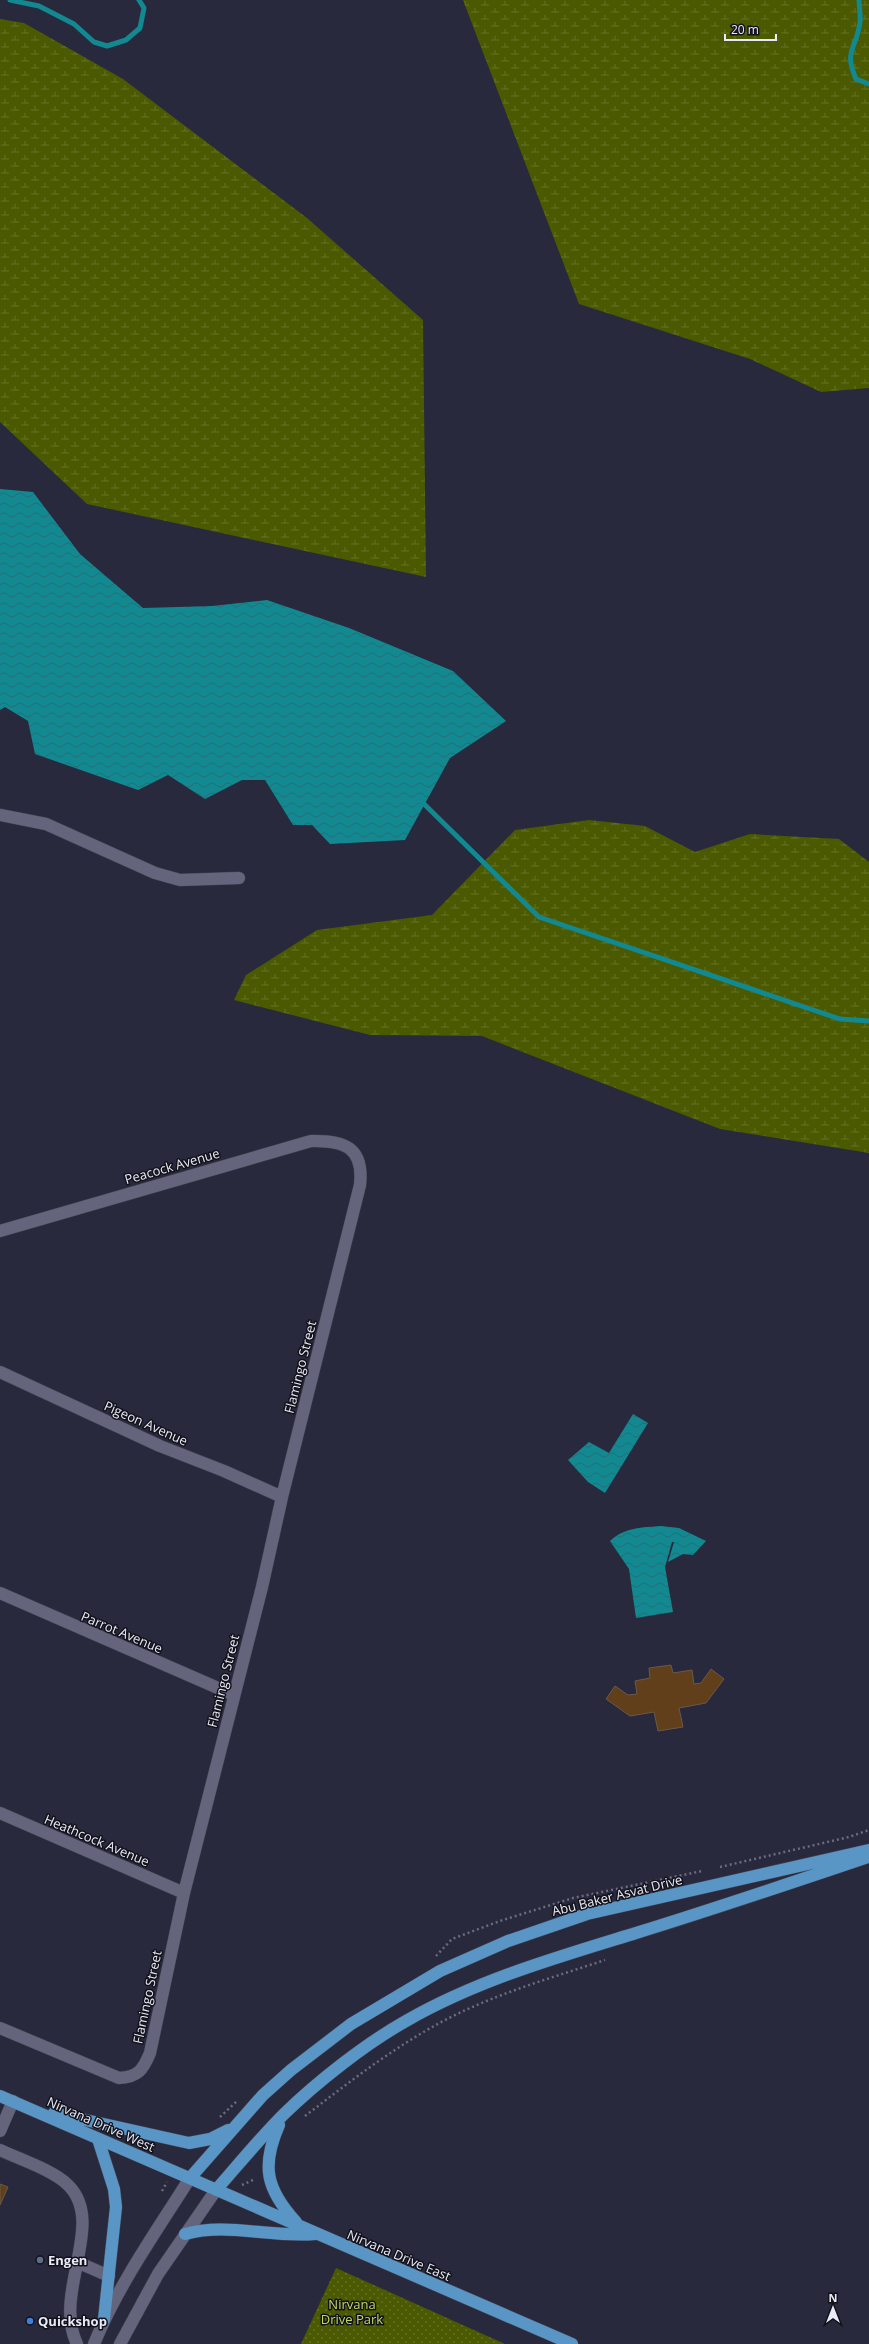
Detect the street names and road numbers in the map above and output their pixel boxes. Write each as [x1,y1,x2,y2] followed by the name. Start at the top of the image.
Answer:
[122,1144,222,1188] street label: Peacock Avenue
[280,1318,320,1415] street label: Flamingo Street
[101,1396,191,1450] street label: Pigeon Avenue
[79,1607,165,1657] street label: Parrot Avenue
[203,1632,243,1729] street label: Flamingo Street
[42,1810,152,1870] street label: Heathcock Avenue
[550,1870,684,1920] street label: Abu Baker Asvat Drive
[128,1948,166,2045] street label: Flamingo Street
[44,2092,158,2156] street label: Nirvana Drive West
[344,2225,454,2285] street label: Nirvana Drive East

